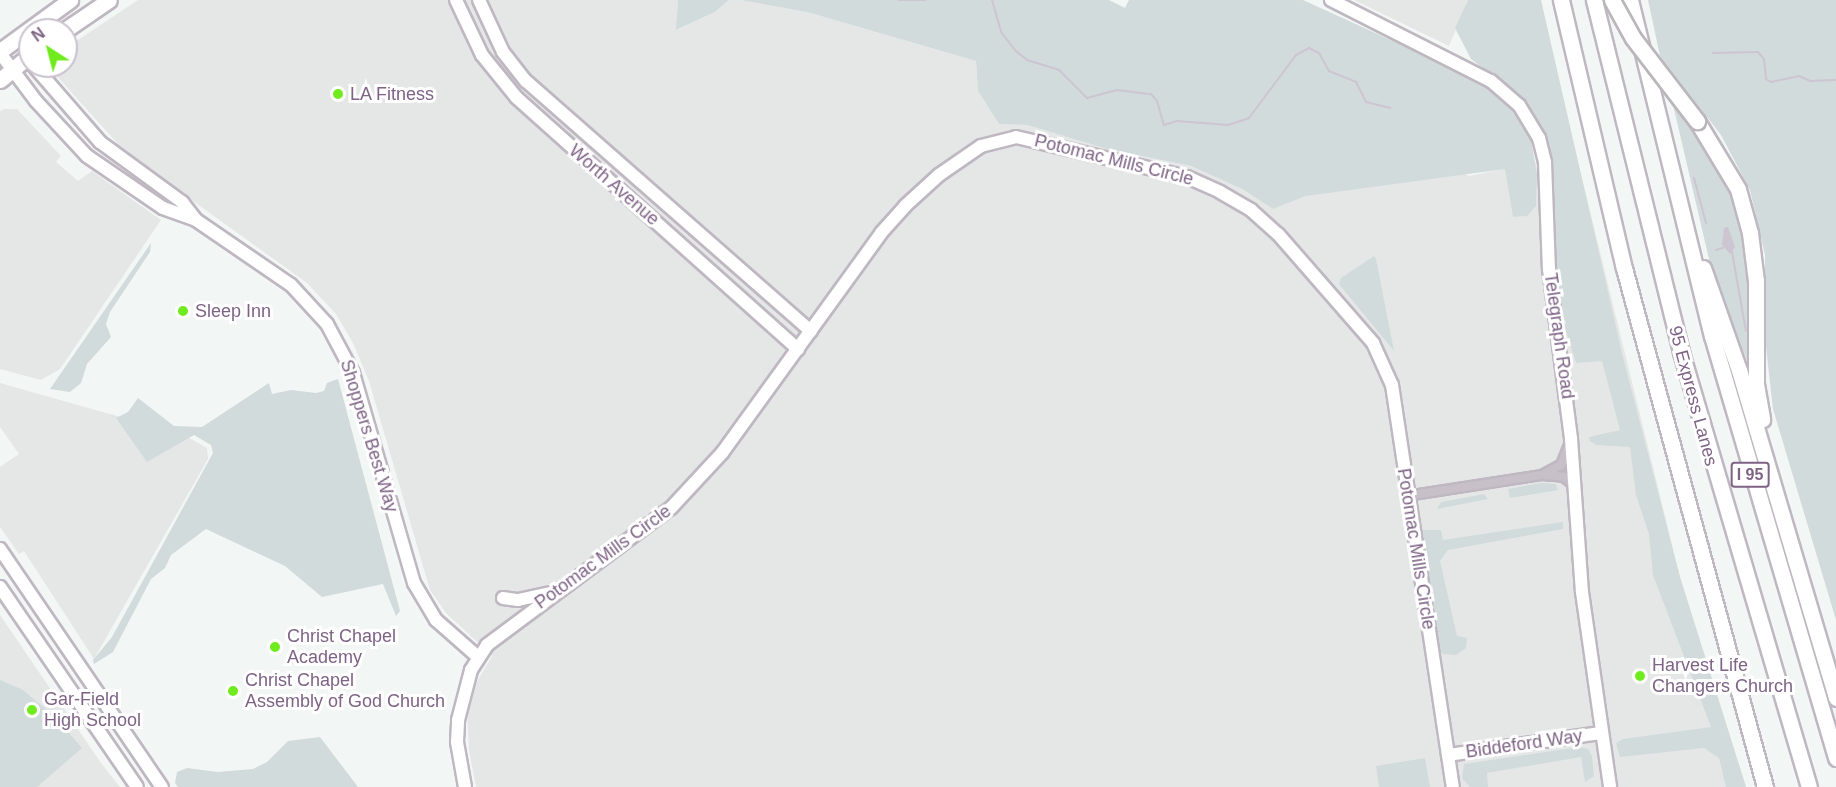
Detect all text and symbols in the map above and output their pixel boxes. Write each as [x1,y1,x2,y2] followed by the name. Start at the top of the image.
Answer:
[18,18,78,78] north arrow
[29,24,48,45] text: N
[350,83,435,105] place label: LA Fitness
[331,87,345,101] marker: LA Fitness
[1032,130,1196,190] street label: Potomac Mills Circle
[564,140,664,230] street label: Worth Avenue
[1539,272,1579,400] street label: Telegraph Road
[195,300,271,322] place label: Sleep Inn
[176,304,190,318] marker: Sleep Inn
[1664,324,1722,468] street label: 95 Express Lanes
[336,357,402,515] street label: Shoppers Best Way
[1730,462,1770,488] road number: I 95
[1393,467,1439,631] street label: Potomac Mills Circle
[531,500,675,614] street label: Potomac Mills Circle
[287,626,396,668] place label: Christ Chapel Academy
[268,640,282,654] marker: Christ Chapel Academy
[1652,655,1793,698] place label: Harvest Life Changers Church
[1633,669,1647,683] marker: Harvest Life Changers Church
[245,670,445,712] place label: Christ Chapel Assembly of God Church
[226,684,240,698] marker: Christ Chapel Assembly of God Church
[44,689,141,732] place label: Gar-Field High School
[25,703,39,717] marker: Gar-Field High School
[1464,725,1584,763] street label: Biddeford Way

